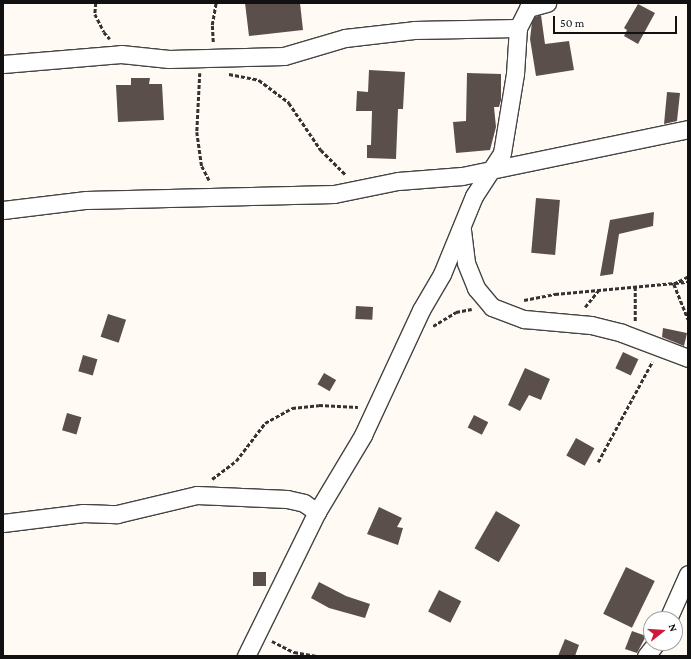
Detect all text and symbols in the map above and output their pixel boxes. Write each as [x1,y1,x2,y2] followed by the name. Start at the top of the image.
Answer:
[555,8,679,34] scale bar
[560,16,584,30] text: 50 m
[643,611,683,651] north arrow
[667,622,680,633] text: N

